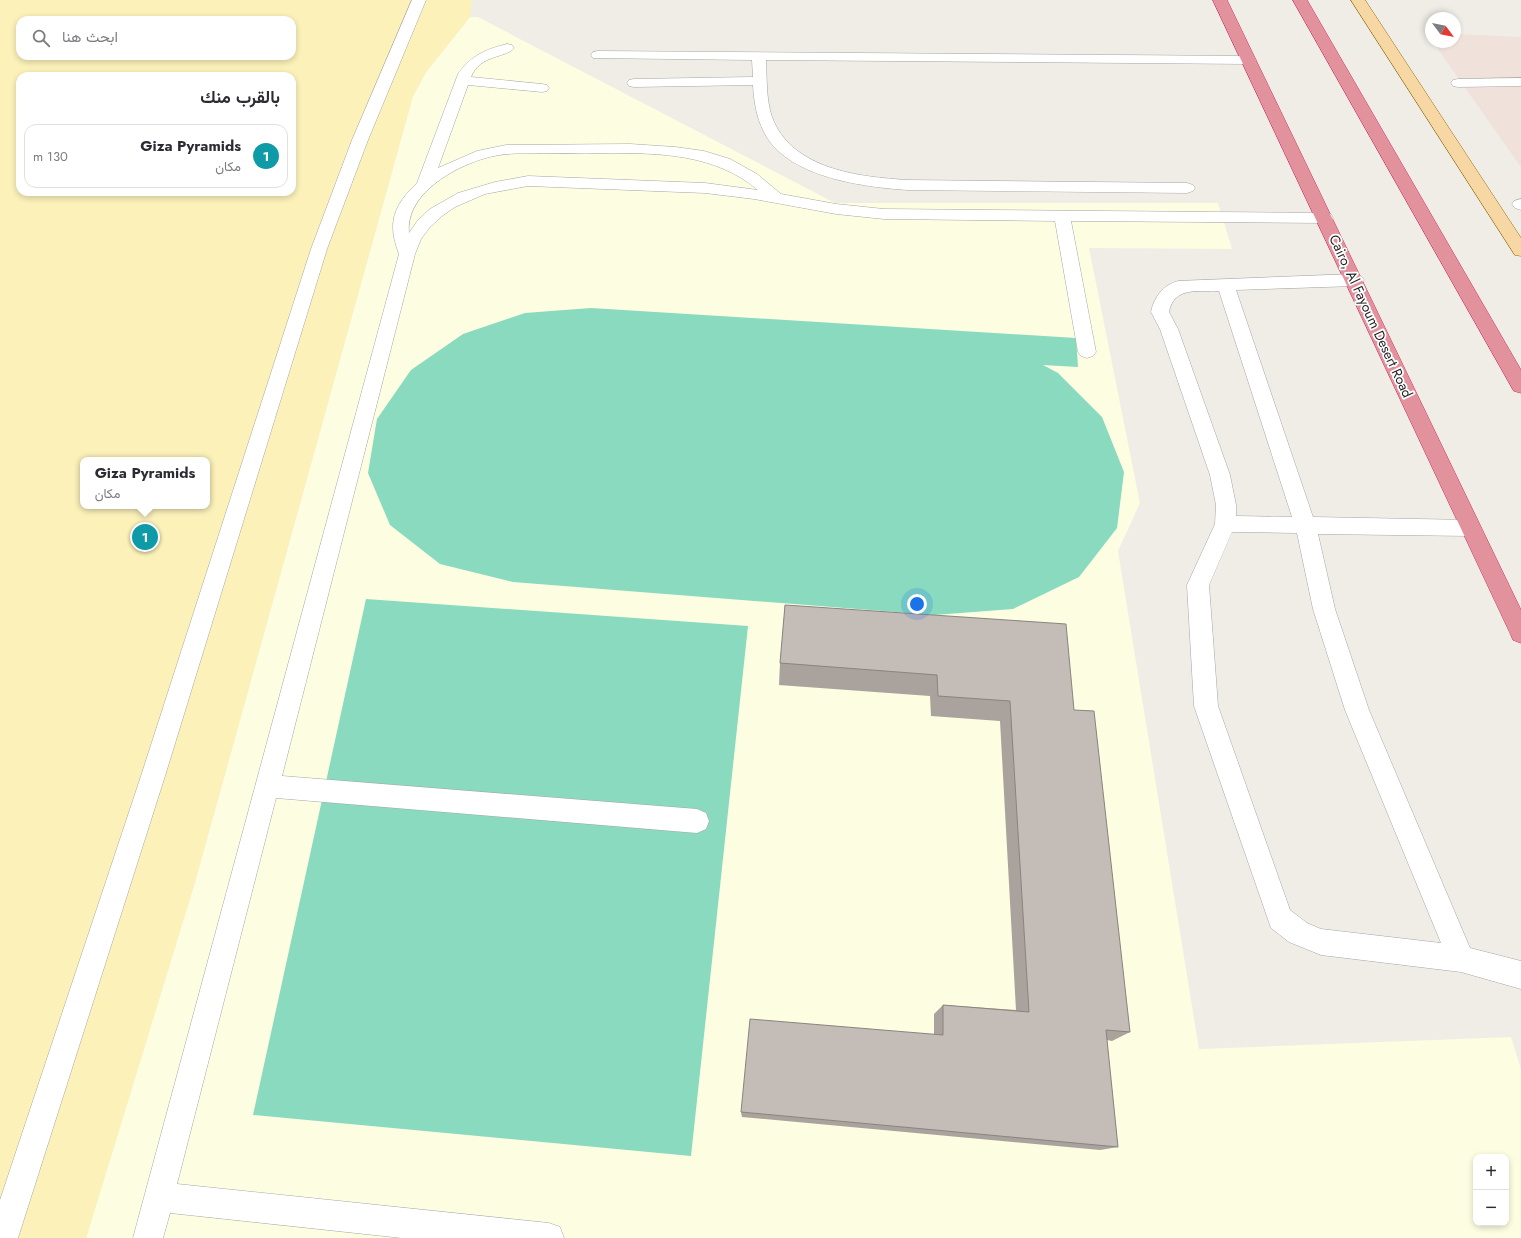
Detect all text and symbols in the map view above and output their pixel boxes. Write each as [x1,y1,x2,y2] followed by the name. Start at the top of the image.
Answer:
[1425,12,1461,48] north arrow
[16,16,296,60] search box
[62,26,118,48] text: ابحث هنا
[30,27,52,49] icon: search
[200,85,280,109] text: بالقرب منك
[140,135,241,157] text: Giza Pyramids
[33,147,68,166] text: 130 m
[263,147,269,166] text: 1
[215,157,241,176] text: مكان
[1324,231,1418,401] street label: Cairo, Al Fayoum Desert Road
[80,457,210,509] popup
[95,462,195,484] text: Giza Pyramids
[95,484,120,503] text: مكان
[132,522,158,552] pin: 1
[907,594,927,614] your location
[1473,1154,1509,1226] map controls
[1473,1154,1509,1190] button: +
[1473,1190,1509,1226] button: −

